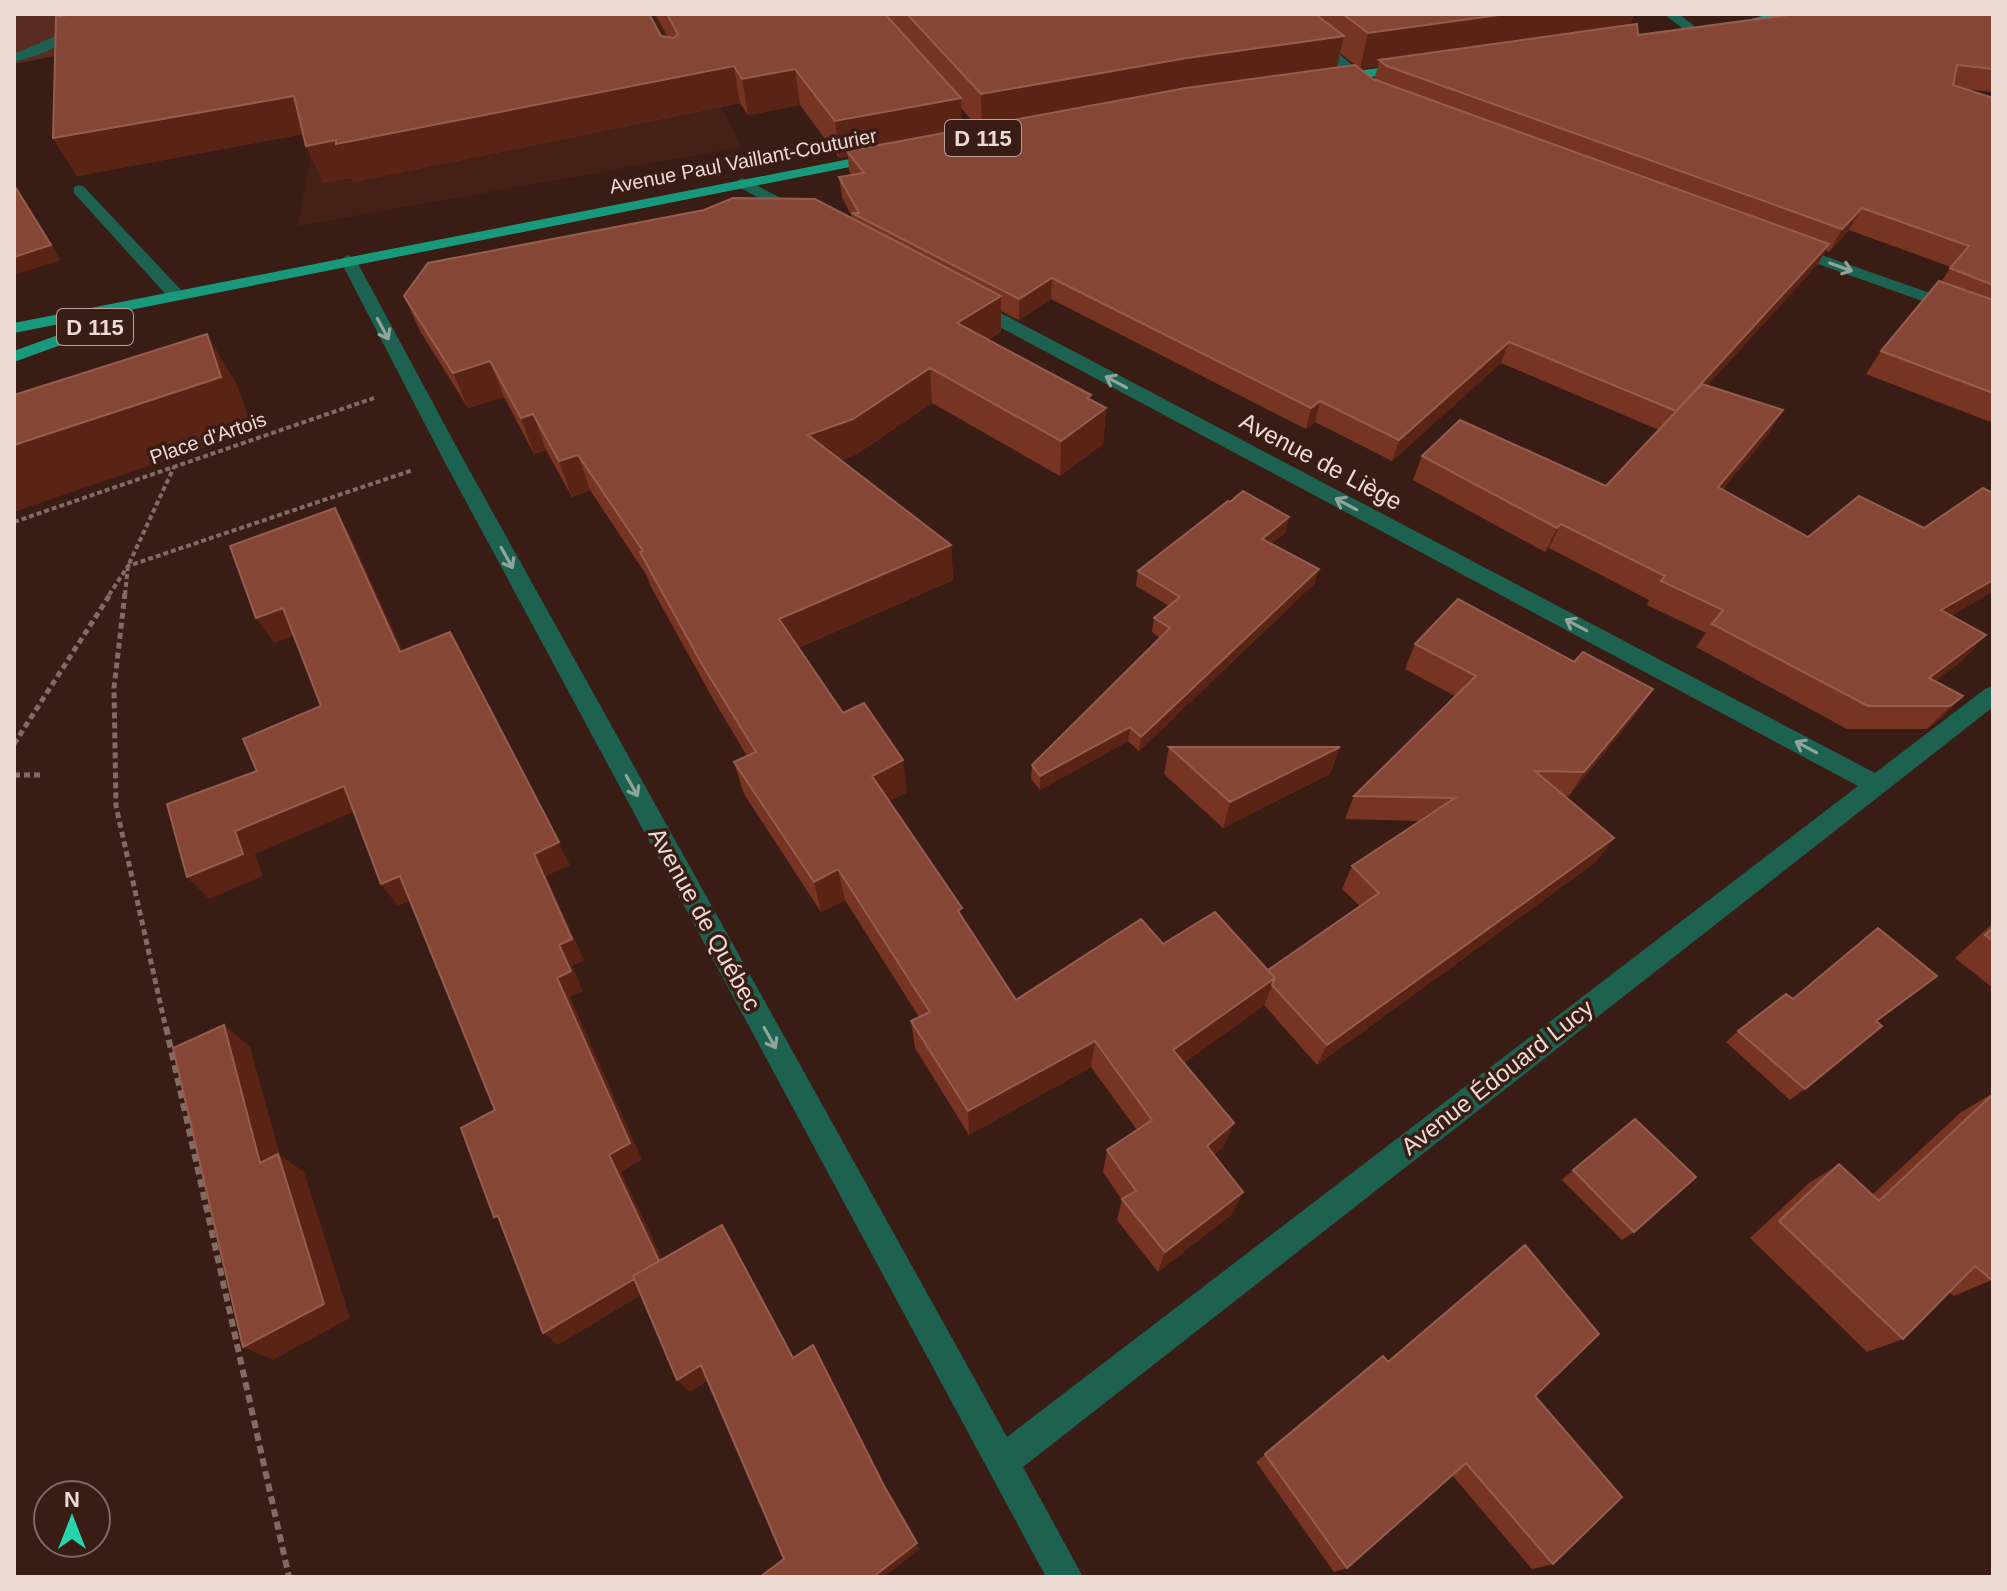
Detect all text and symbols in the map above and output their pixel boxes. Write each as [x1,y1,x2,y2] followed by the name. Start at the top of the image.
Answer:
[945,120,1021,156] road number: D 115
[608,124,879,198] street label: Avenue Paul Vaillant-Couturier
[1828,261,1853,275] one-way arrow
[57,309,133,345] road number: D 115
[375,317,391,341] one-way arrow
[1105,373,1129,389] one-way arrow
[1235,407,1407,515] street label: Avenue de Liège
[147,408,269,468] street label: Place d'Artois
[1335,495,1359,511] one-way arrow
[500,545,515,569] one-way arrow
[1565,617,1588,633] one-way arrow
[1794,739,1818,755] one-way arrow
[625,773,640,797] one-way arrow
[643,823,767,1015] street label: Avenue de Québec
[1396,994,1598,1160] street label: Avenue Édouard Lucy
[763,1026,778,1050] one-way arrow
[32,1479,112,1559] north arrow
[64,1487,80,1512] text: N

